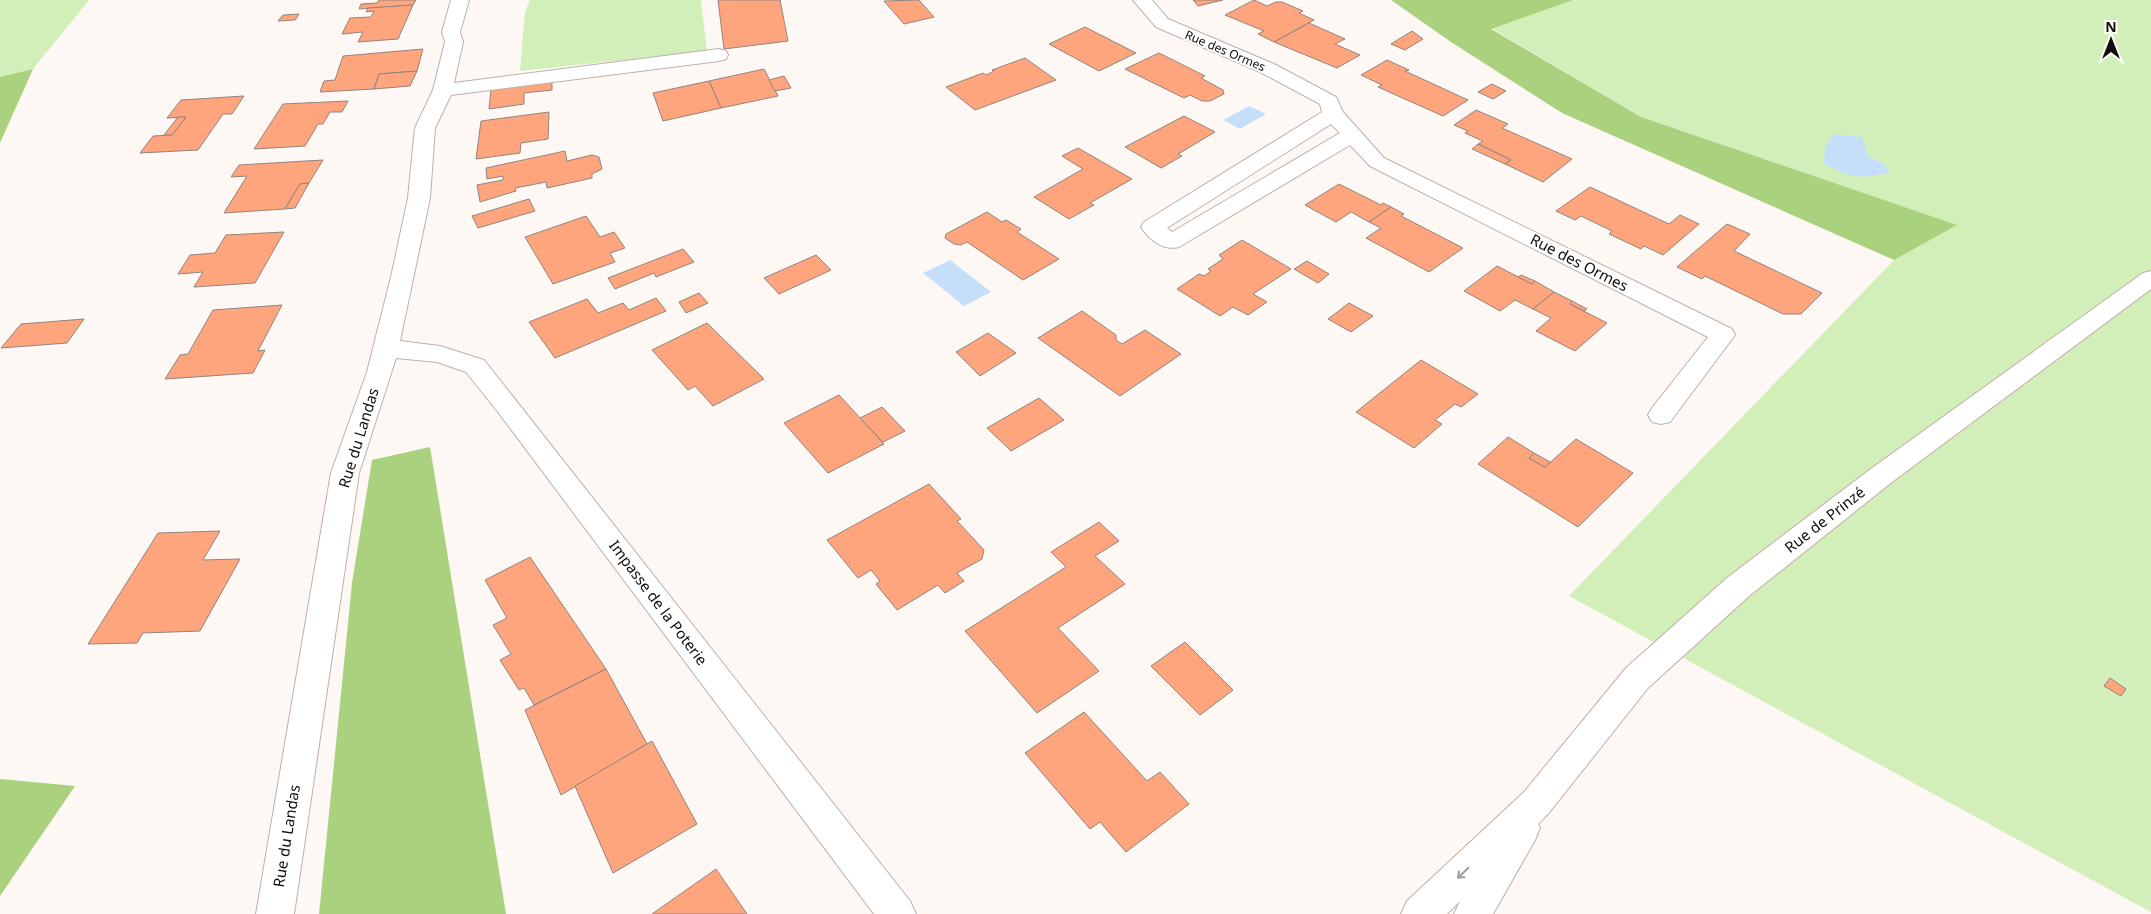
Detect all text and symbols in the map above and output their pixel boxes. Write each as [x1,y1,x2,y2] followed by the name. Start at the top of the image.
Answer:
[2086,15,2136,65] north arrow
[2105,17,2117,36] text: N
[1182,26,1268,75] street label: Rue des Ormes
[1527,229,1632,295] street label: Rue des Ormes
[333,385,383,490] street label: Rue du Landas
[1780,482,1869,557] street label: Rue de Prinzé
[605,536,712,669] street label: Impasse de la Poterie
[268,783,304,889] street label: Rue du Landas
[1456,867,1469,879] one-way arrow

